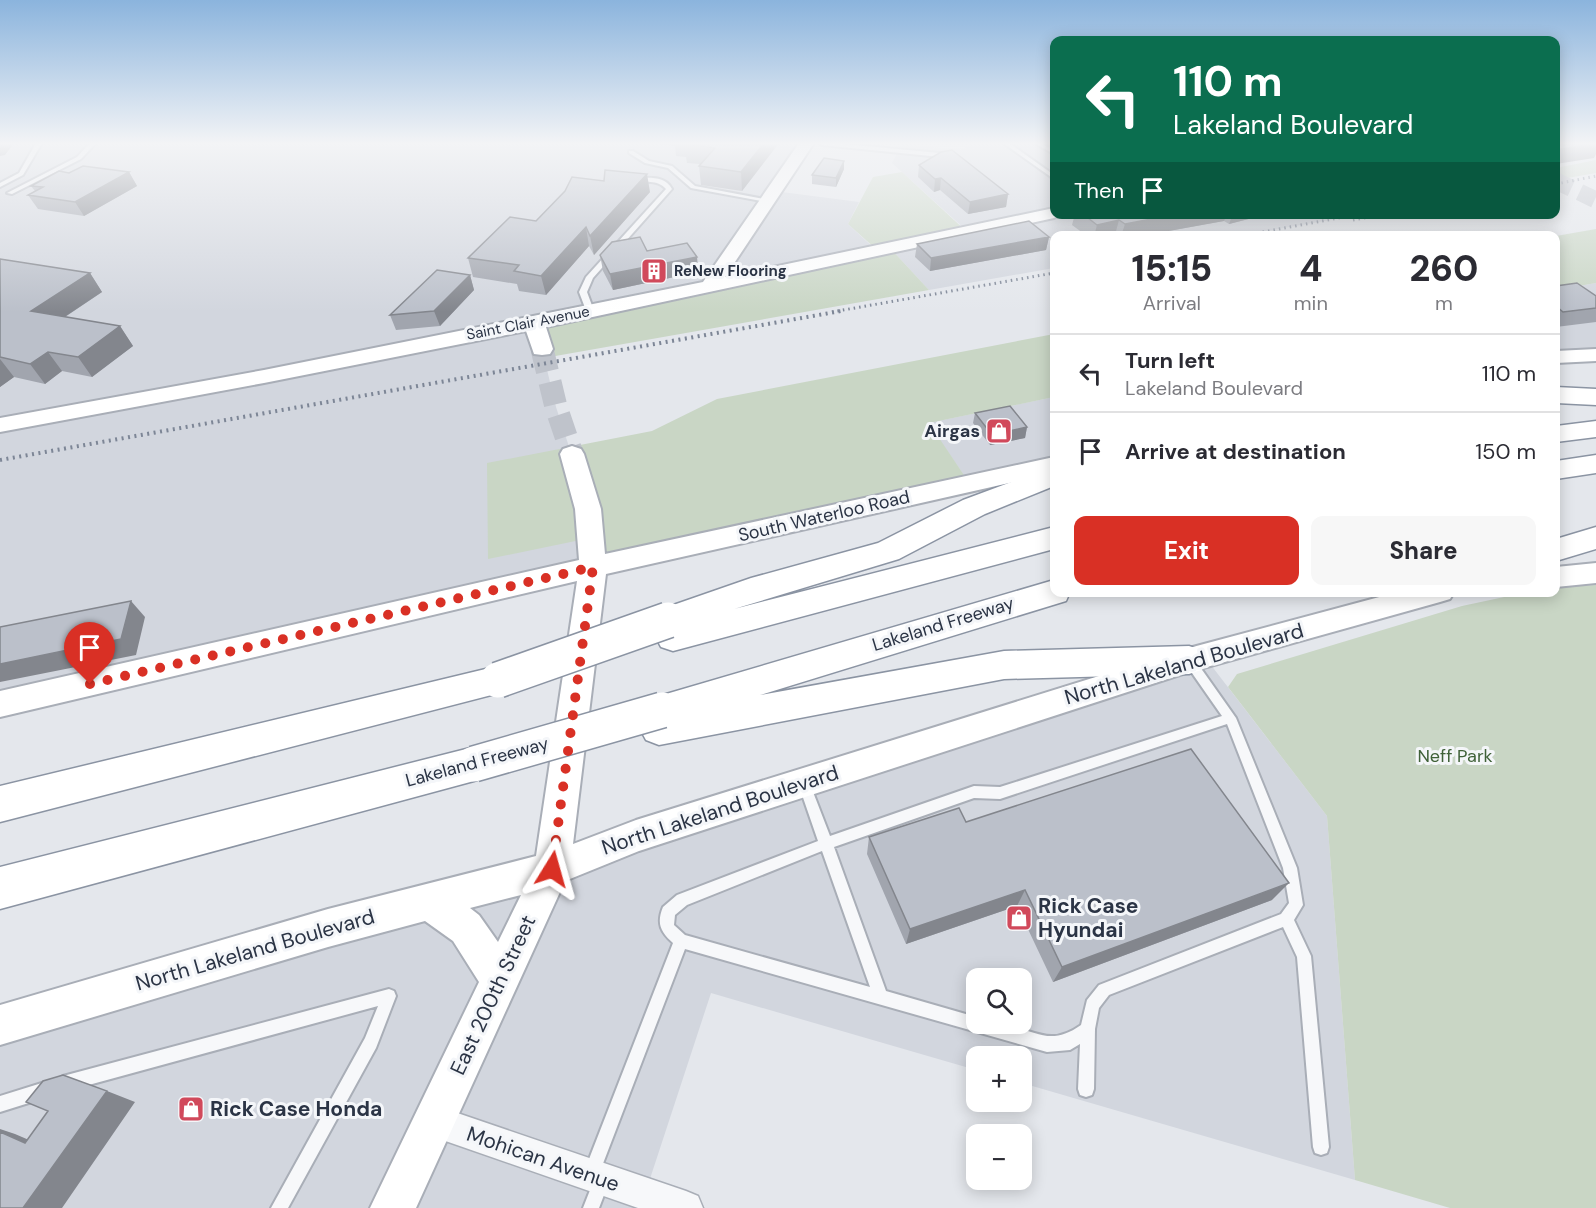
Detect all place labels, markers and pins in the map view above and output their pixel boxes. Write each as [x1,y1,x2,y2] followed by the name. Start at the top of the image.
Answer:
[639,256,669,286] building icon: ReNew Flooring
[674,261,787,281] place label: ReNew Flooring
[984,416,1014,446] shop icon: Airgas
[924,419,980,443] place label: Airgas
[64,622,115,684] pin
[1038,892,1138,944] place label: Rick Case Hyundai
[1004,903,1034,933] shop icon: Rick Case Hyundai
[176,1094,206,1124] shop icon: Rick Case Honda
[210,1095,382,1123] place label: Rick Case Honda

